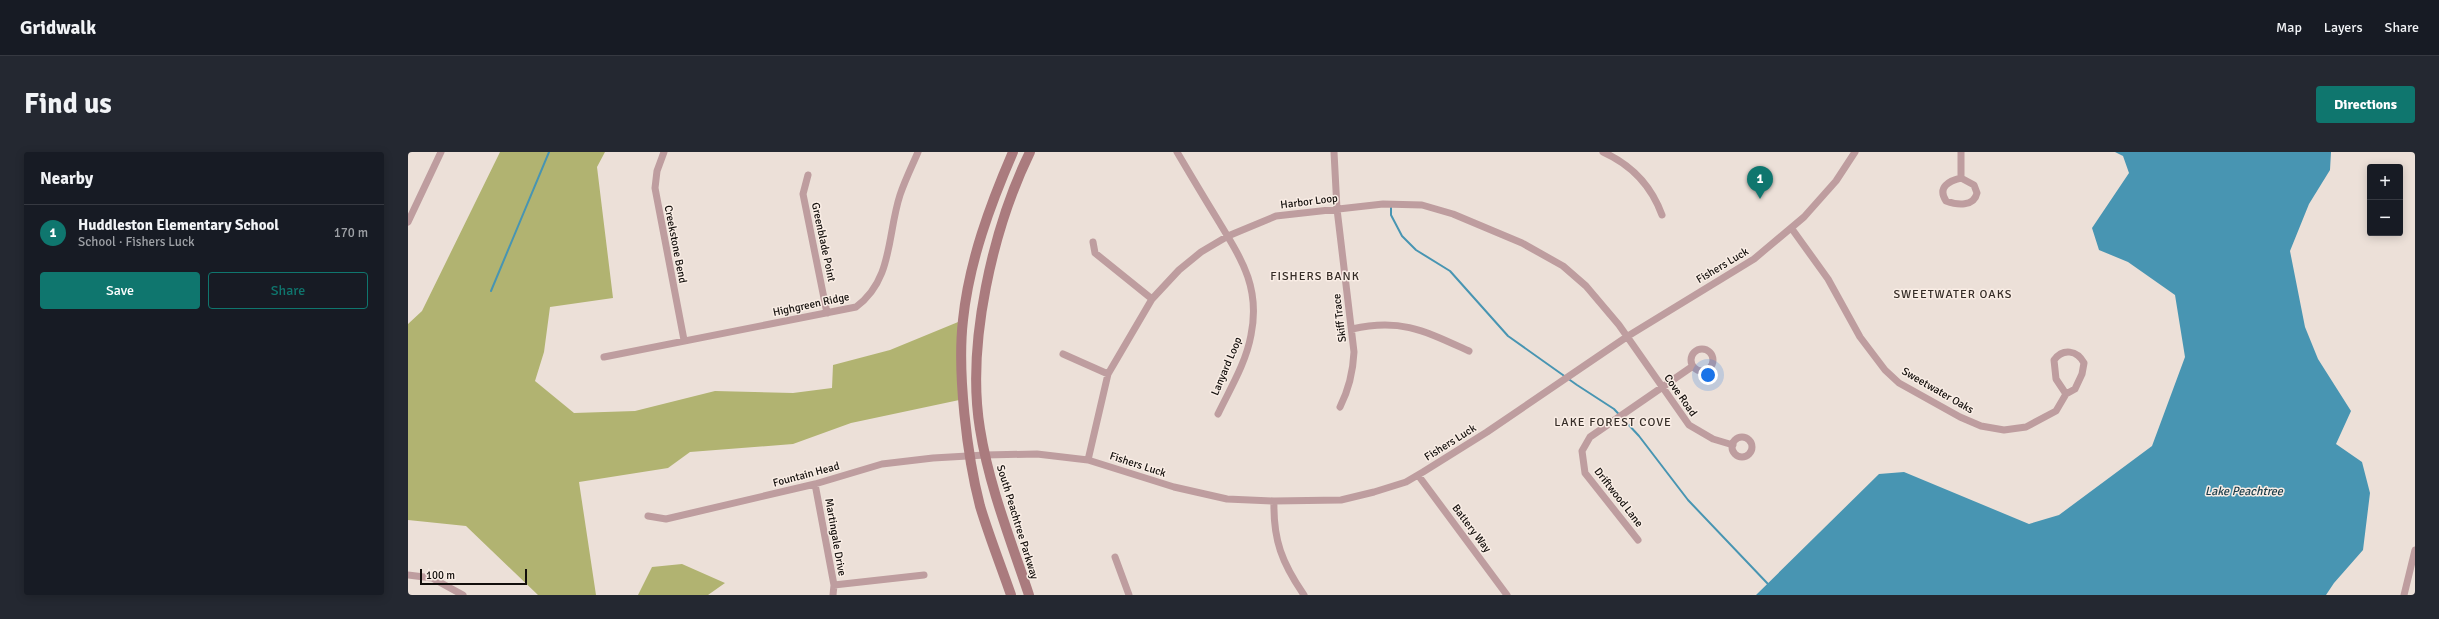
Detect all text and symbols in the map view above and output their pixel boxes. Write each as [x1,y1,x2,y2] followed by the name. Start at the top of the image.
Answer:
[20,16,96,40] text: Gridwalk
[2276,19,2302,36] text: Map
[2324,19,2363,36] text: Layers
[2385,19,2419,36] text: Share
[2316,86,2415,123] button: Directions
[24,87,112,121] text: Find us
[2367,164,2403,236] map controls
[2367,164,2403,200] button: +
[1747,166,1773,199] pin: 1
[40,168,93,189] text: Nearby
[1280,192,1339,211] street label: Harbor Loop
[2367,200,2403,236] button: −
[809,201,838,283] street label: Greenblade Point
[662,204,689,284] street label: Creekstone Bend
[78,216,279,234] text: Huddleston Elementary School
[49,225,57,241] text: 1
[334,225,368,241] text: 170 m
[78,234,195,250] text: School · Fishers Luck
[1694,245,1751,286] street label: Fishers Luck
[1270,269,1360,284] district label: FISHERS BANK
[40,272,200,309] button: Save
[208,272,368,309] button: Share
[1893,287,2013,302] district label: SWEETWATER OAKS
[772,290,851,319] street label: Highgreen Ridge
[1330,293,1349,343] street label: Skiff Trace
[1208,335,1245,398] street label: Lanyard Loop
[1698,365,1718,385] your location
[1900,365,1976,416] street label: Sweetwater Oaks
[1661,372,1700,419] street label: Cove Road
[1554,415,1672,430] district label: LAKE FOREST COVE
[1422,421,1479,463] street label: Fishers Luck
[1108,449,1168,480] street label: Fishers Luck
[771,459,841,490] street label: Fountain Head
[994,463,1041,582] street label: South Peachtree Parkway
[1591,465,1646,530] street label: Driftwood Lane
[2205,484,2284,499] water label: Lake Peachtree
[822,497,849,577] street label: Martingale Drive
[1449,502,1494,556] street label: Battery Way
[420,567,527,586] scale bar
[426,569,455,582] text: 100 m

